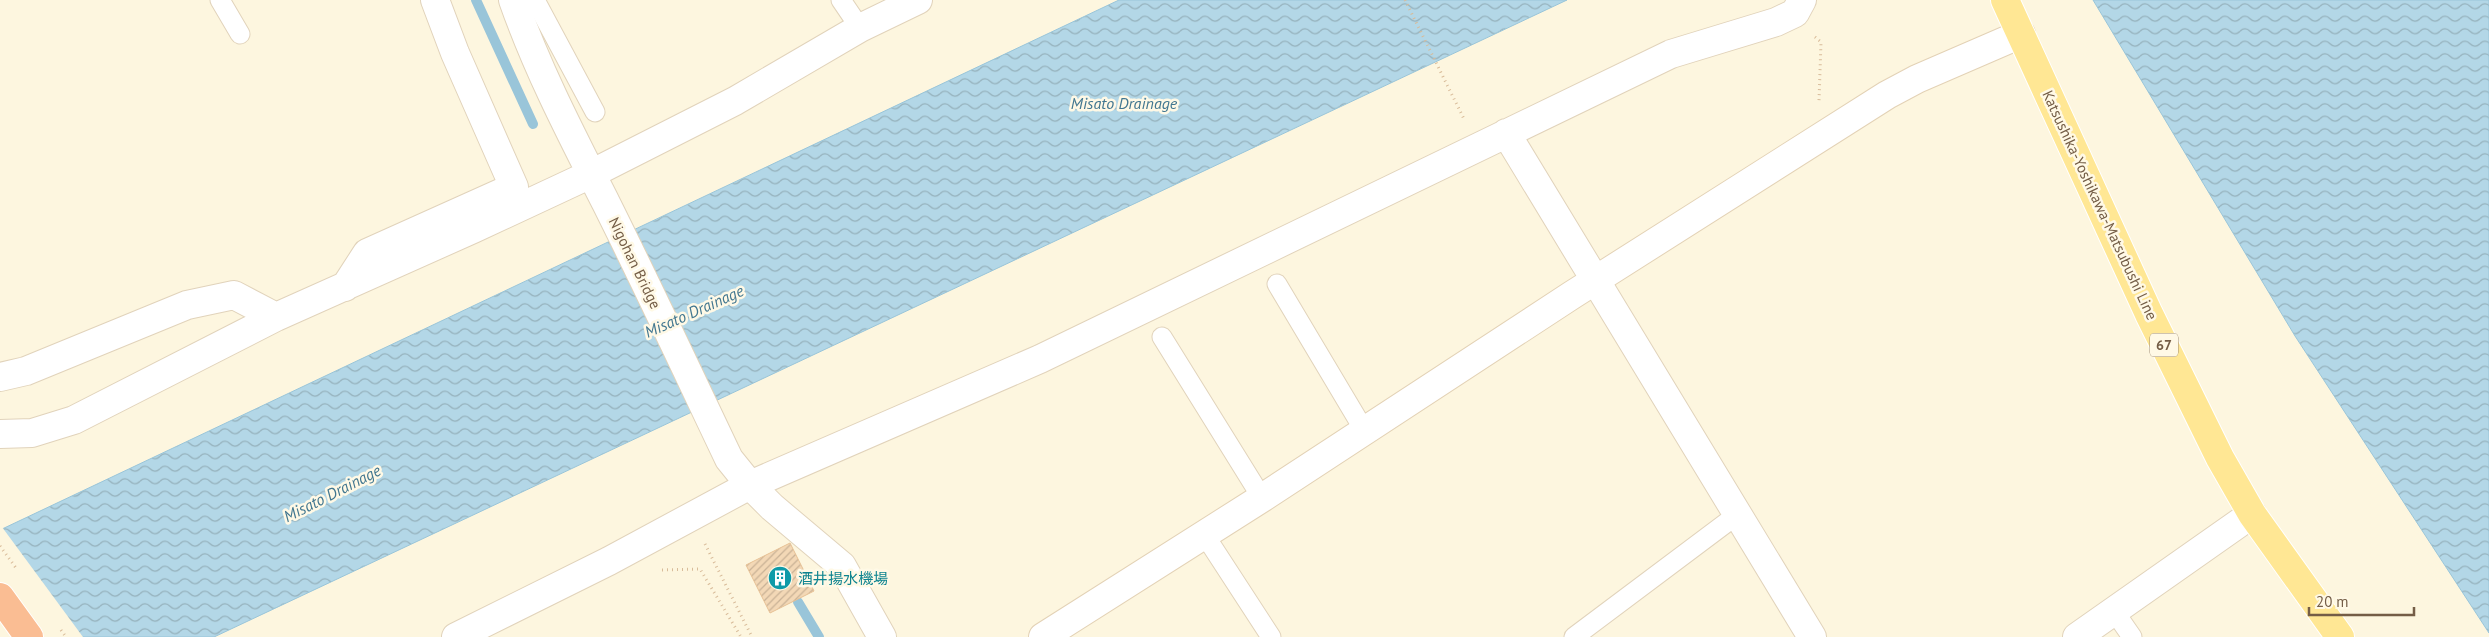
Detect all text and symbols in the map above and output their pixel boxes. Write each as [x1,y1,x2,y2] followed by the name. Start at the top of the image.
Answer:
[2038,87,2162,323] street label: Katsushika-Yoshikawa-Matsubushi Line
[1071,93,1178,113] water label: Misato Drainage
[605,214,665,312] street label: Nigohan Bridge
[641,280,747,342] water label: Misato Drainage
[2150,334,2178,356] road number: 67
[280,460,384,526] water label: Misato Drainage
[767,565,793,591] building icon: 酒井揚水機場
[798,569,888,588] place label: 酒井揚水機場
[2309,584,2414,616] scale bar
[2316,592,2349,611] text: 20 m

